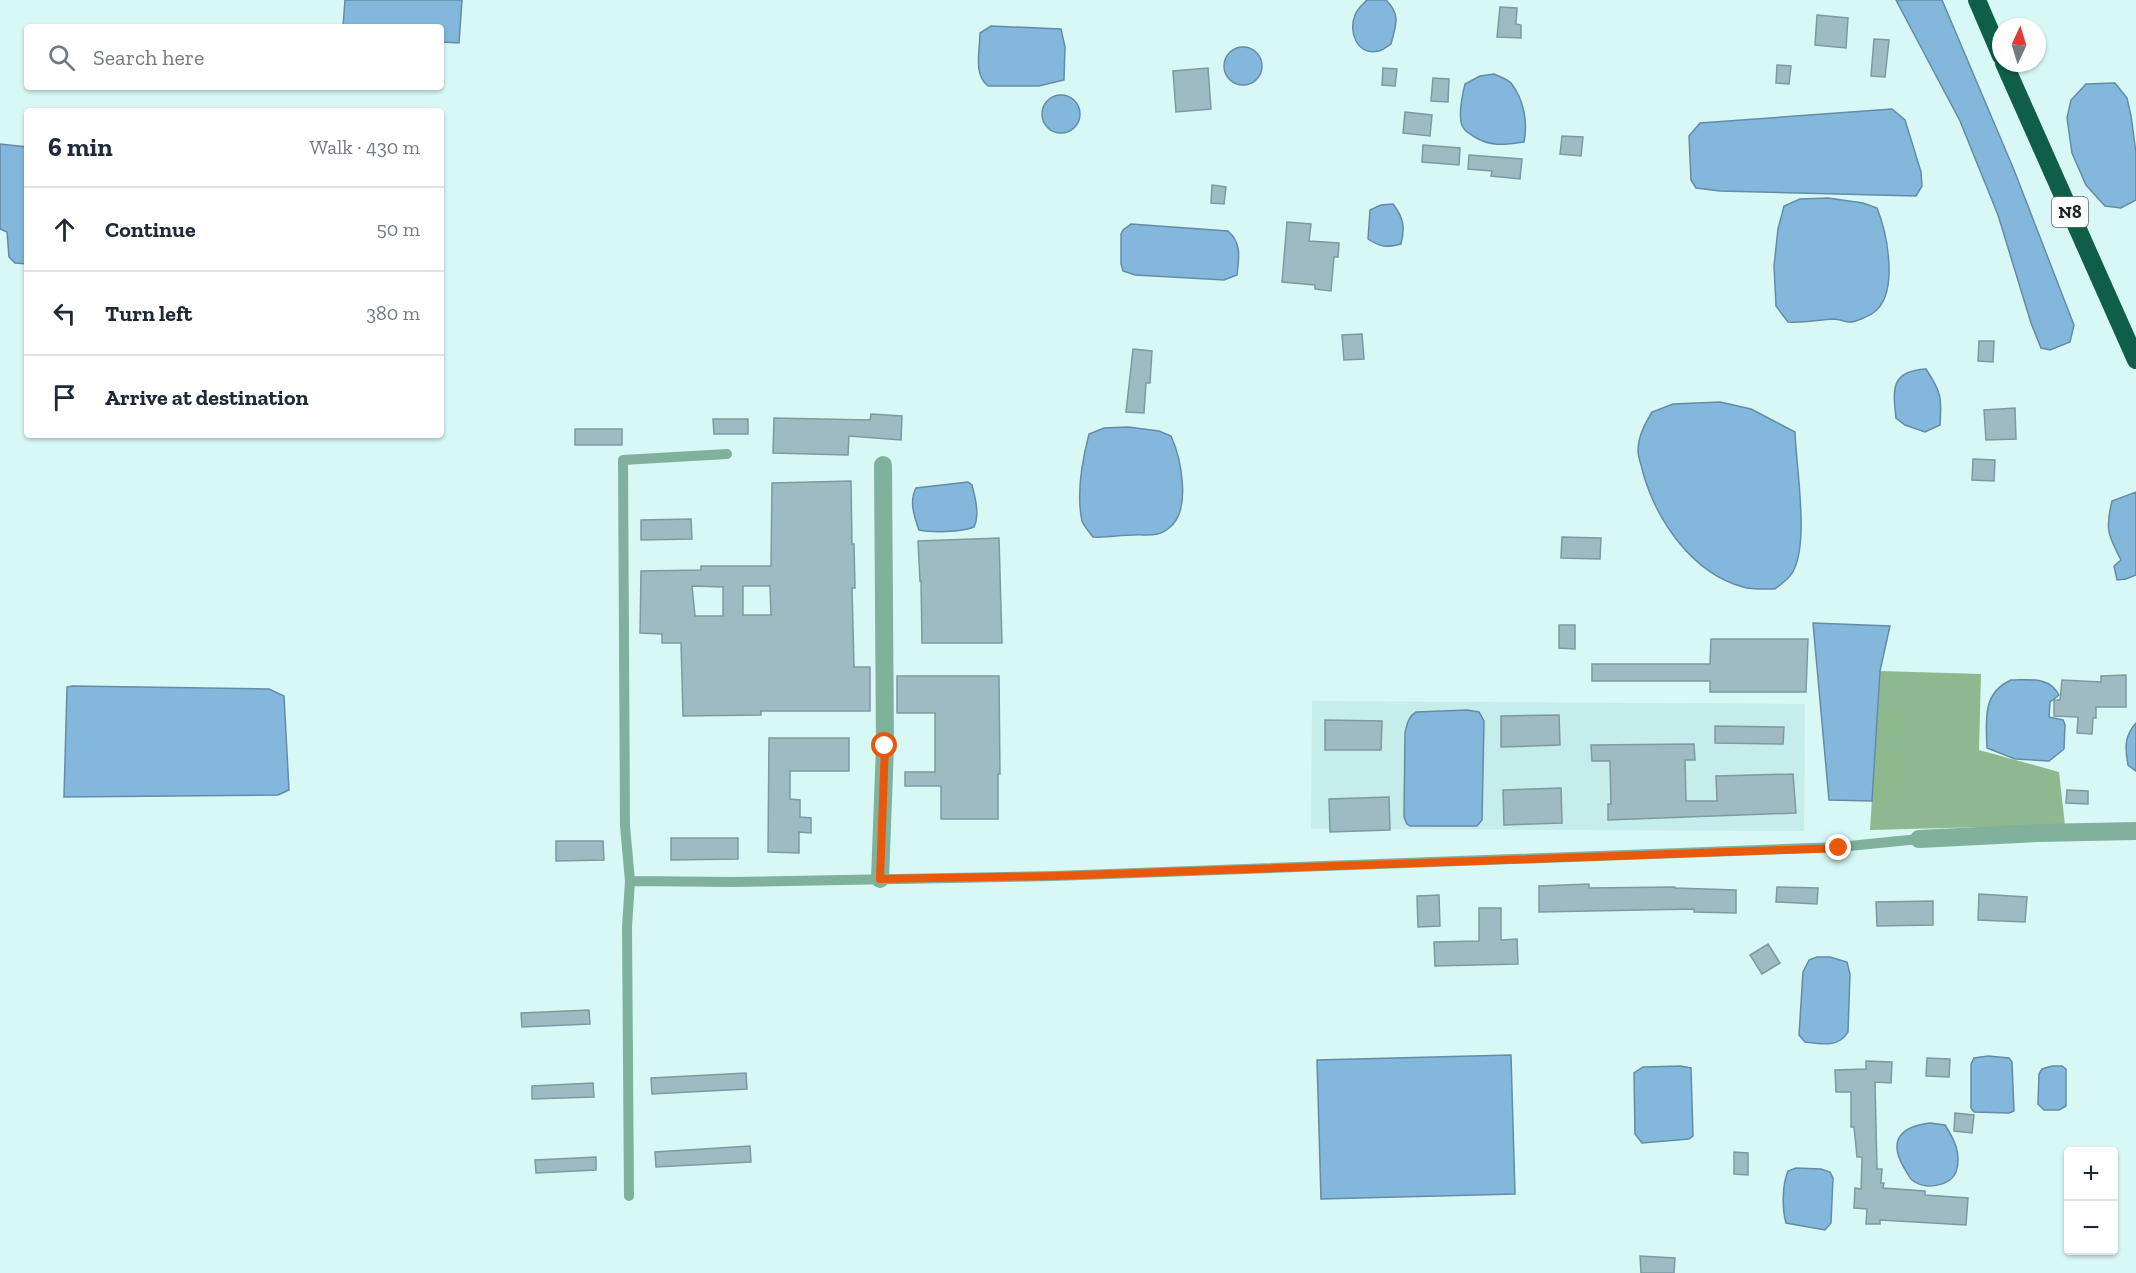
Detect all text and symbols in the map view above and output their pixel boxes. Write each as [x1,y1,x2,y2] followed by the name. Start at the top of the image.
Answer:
[1992,18,2046,72] north arrow
[24,24,444,90] search box
[45,41,78,74] icon: search
[93,44,204,71] text: Search here
[48,131,113,163] text: 6 min
[309,135,420,159] text: Walk · 430 m
[2052,197,2088,227] road number: N8
[48,213,81,246] icon: ahead
[105,216,196,243] text: Continue
[376,217,420,241] text: 50 m
[48,297,81,330] icon: left
[105,300,192,327] text: Turn left
[366,301,420,325] text: 380 m
[48,381,81,414] icon: arrive
[105,384,308,411] text: Arrive at destination
[871,732,897,758] route start
[1825,834,1851,860] route end
[2064,1147,2118,1255] map controls
[2064,1147,2118,1201] button: +
[2064,1201,2118,1255] button: −

